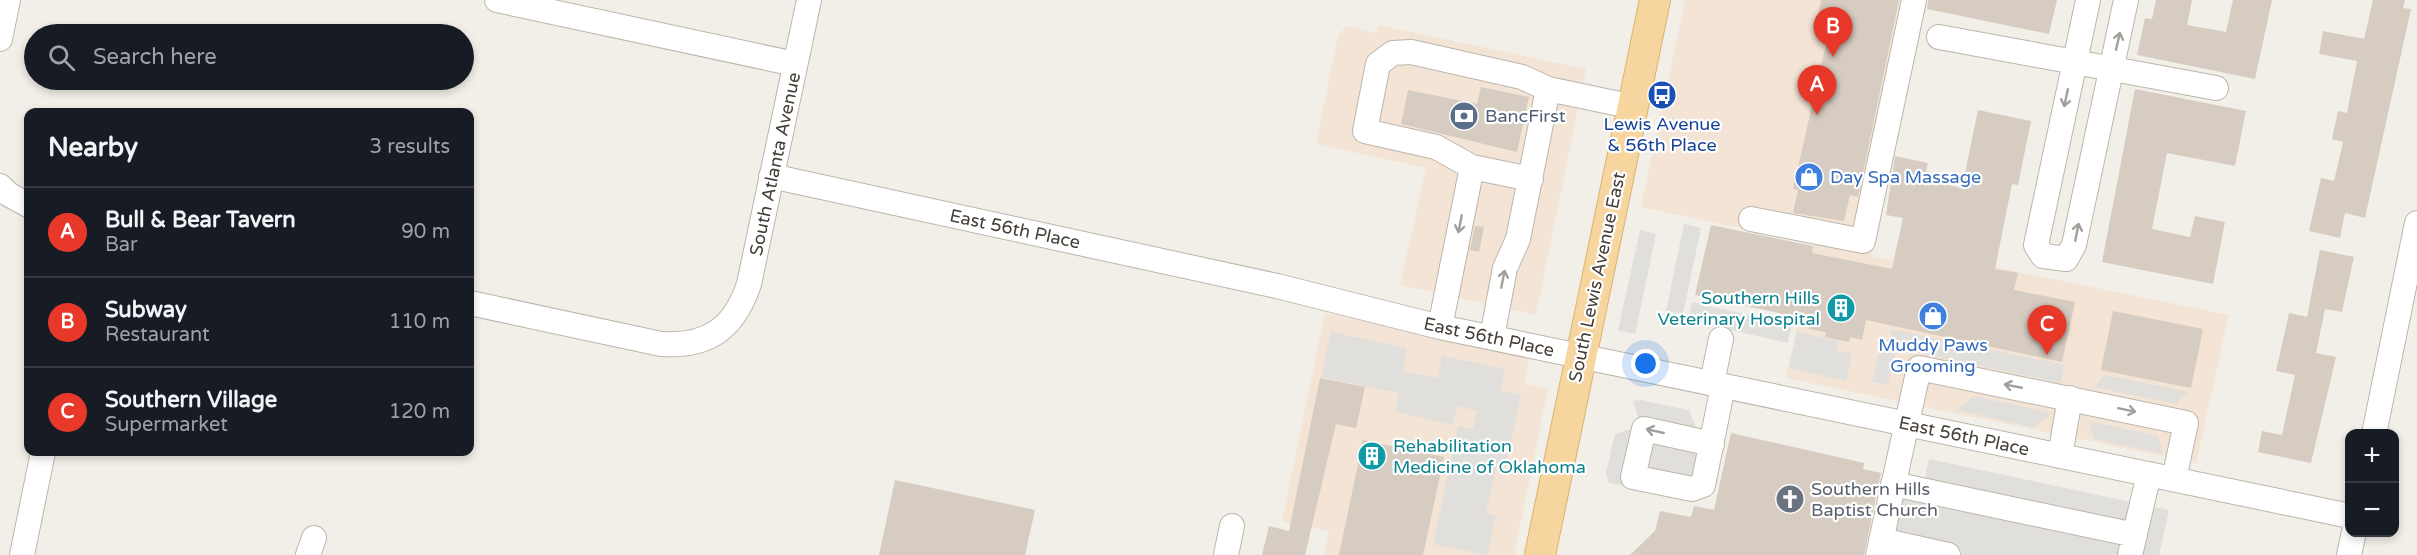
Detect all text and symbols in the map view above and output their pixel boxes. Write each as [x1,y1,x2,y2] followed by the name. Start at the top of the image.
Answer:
[1814,8,1852,57] pin: B
[24,24,474,90] search box
[2112,32,2124,51] one-way arrow
[45,41,78,74] icon: search
[93,44,217,70] text: Search here
[1798,66,1836,115] pin: A
[745,70,805,258] street label: South Atlanta Avenue
[1646,79,1678,111] bus stop icon: Lewis Avenue & 56th Place
[2060,88,2071,107] one-way arrow
[1448,100,1480,132] bank icon: BancFirst
[1485,105,1566,127] place label: BancFirst
[1604,113,1720,156] place label: Lewis Avenue & 56th Place
[48,132,138,163] text: Nearby
[370,135,450,159] text: 3 results
[1793,161,1825,193] shop icon: Day Spa Massage
[1830,166,1981,188] place label: Day Spa Massage
[1564,170,1630,384] street label: South Lewis Avenue East
[948,204,1082,254] street label: East 56th Place
[105,207,296,233] text: Bull & Bear Tavern
[1454,214,1465,233] one-way arrow
[60,220,75,244] text: A
[401,220,450,244] text: 90 m
[2072,222,2083,242] one-way arrow
[105,233,138,257] text: Bar
[1498,270,1509,290] one-way arrow
[1657,287,1820,330] place label: Southern Hills Veterinary Hospital
[1825,292,1857,324] building icon: Southern Hills Veterinary Hospital
[105,297,187,323] text: Subway
[1917,300,1949,332] shop icon: Muddy Paws Grooming
[2028,306,2066,355] pin: C
[61,310,74,334] text: B
[389,310,450,334] text: 110 m
[1422,312,1556,362] street label: East 56th Place
[105,323,210,347] text: Restaurant
[1878,334,1988,377] place label: Muddy Paws Grooming
[1631,349,1660,378] your location
[2004,380,2023,391] one-way arrow
[105,387,277,413] text: Southern Village
[61,400,74,424] text: C
[389,400,450,424] text: 120 m
[2117,405,2137,416] one-way arrow
[1897,411,2031,461] street label: East 56th Place
[105,413,228,437] text: Supermarket
[1646,425,1665,437] one-way arrow
[2345,429,2399,537] map controls
[2345,429,2399,483] button: +
[1393,435,1586,478] place label: Rehabilitation Medicine of Oklahoma
[1356,440,1388,472] building icon: Rehabilitation Medicine of Oklahoma
[1811,478,1938,521] place label: Southern Hills Baptist Church
[1774,483,1806,515] church icon: Southern Hills Baptist Church
[2345,483,2399,537] button: −

